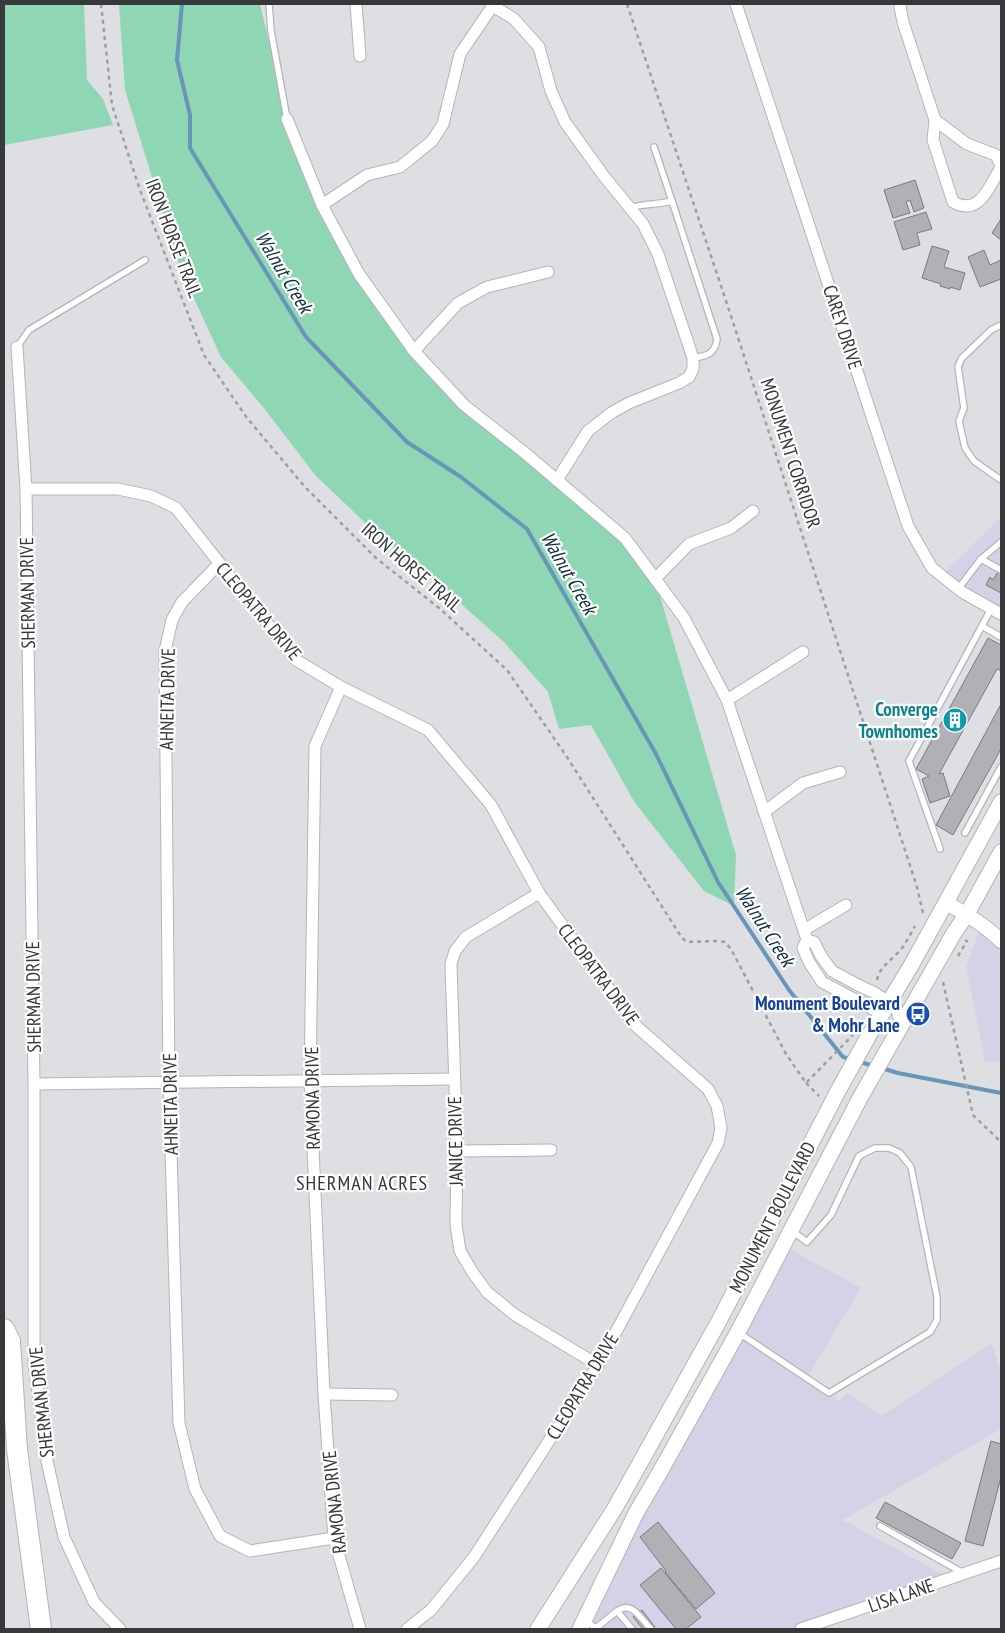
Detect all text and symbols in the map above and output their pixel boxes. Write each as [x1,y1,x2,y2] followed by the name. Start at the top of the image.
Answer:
[140,175,208,301] street label: IRON HORSE TRAIL
[249,226,320,320] water label: Walnut Creek
[818,282,868,372] street label: CAREY DRIVE
[755,375,827,531] street label: MONUMENT CORRIDOR
[357,517,467,617] street label: IRON HORSE TRAIL
[535,527,604,621] water label: Walnut Creek
[14,537,40,649] street label: SHERMAN DRIVE
[211,557,307,665] street label: CLEOPATRA DRIVE
[154,648,180,750] street label: AHNEITA DRIVE
[858,697,938,743] place label: Converge Townhomes
[942,707,968,733] building icon: Converge Townhomes
[729,881,802,973] water label: Walnut Creek
[553,919,645,1029] street label: CLEOPATRA DRIVE
[20,941,46,1053] street label: SHERMAN DRIVE
[755,991,900,1037] place label: Monument Boulevard & Mohr Lane
[905,1001,931,1027] bus stop icon: Monument Boulevard & Mohr Lane
[299,1046,325,1150] street label: RAMONA DRIVE
[157,1053,183,1155] street label: AHNEITA DRIVE
[442,1096,468,1187] street label: JANICE DRIVE
[724,1137,820,1297] street label: MONUMENT BOULEVARD
[296,1170,428,1196] district label: SHERMAN ACRES
[541,1328,623,1444] street label: CLEOPATRA DRIVE
[23,1345,59,1459] street label: SHERMAN DRIVE
[317,1449,351,1555] street label: RAMONA DRIVE
[865,1573,937,1617] street label: LISA LANE

